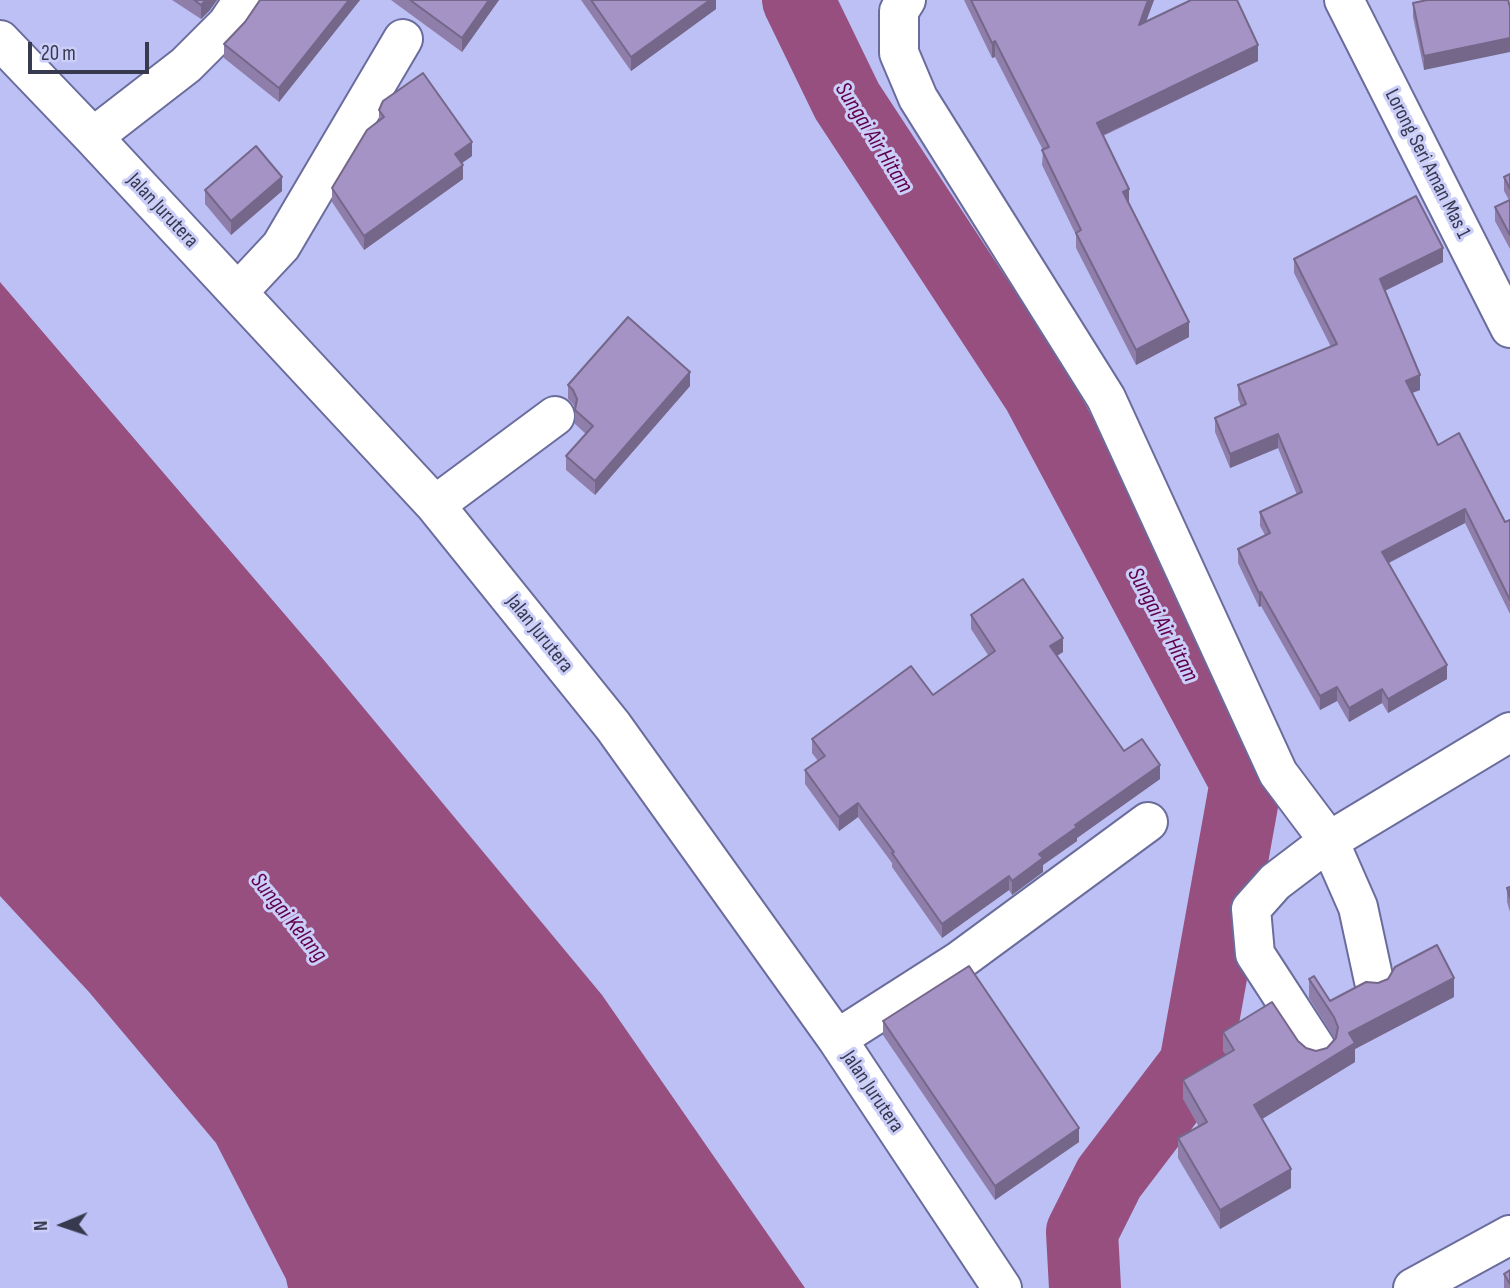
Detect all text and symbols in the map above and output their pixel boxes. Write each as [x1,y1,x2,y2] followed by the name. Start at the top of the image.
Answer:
[32,28,152,72] scale bar
[41,41,76,66] text: 20 m
[828,78,918,198] water label: Sungai Air Hitam
[1379,85,1475,243] street label: Lorong Seri Aman Mas 1
[121,168,203,254] street label: Jalan Jurutera
[1120,563,1204,687] water label: Sungai Air Hitam
[500,590,578,678] street label: Jalan Jurutera
[244,868,332,968] water label: Sungai Kelang
[836,1046,908,1138] street label: Jalan Jurutera
[28,1190,98,1260] north arrow
[30,1220,53,1231] text: N

